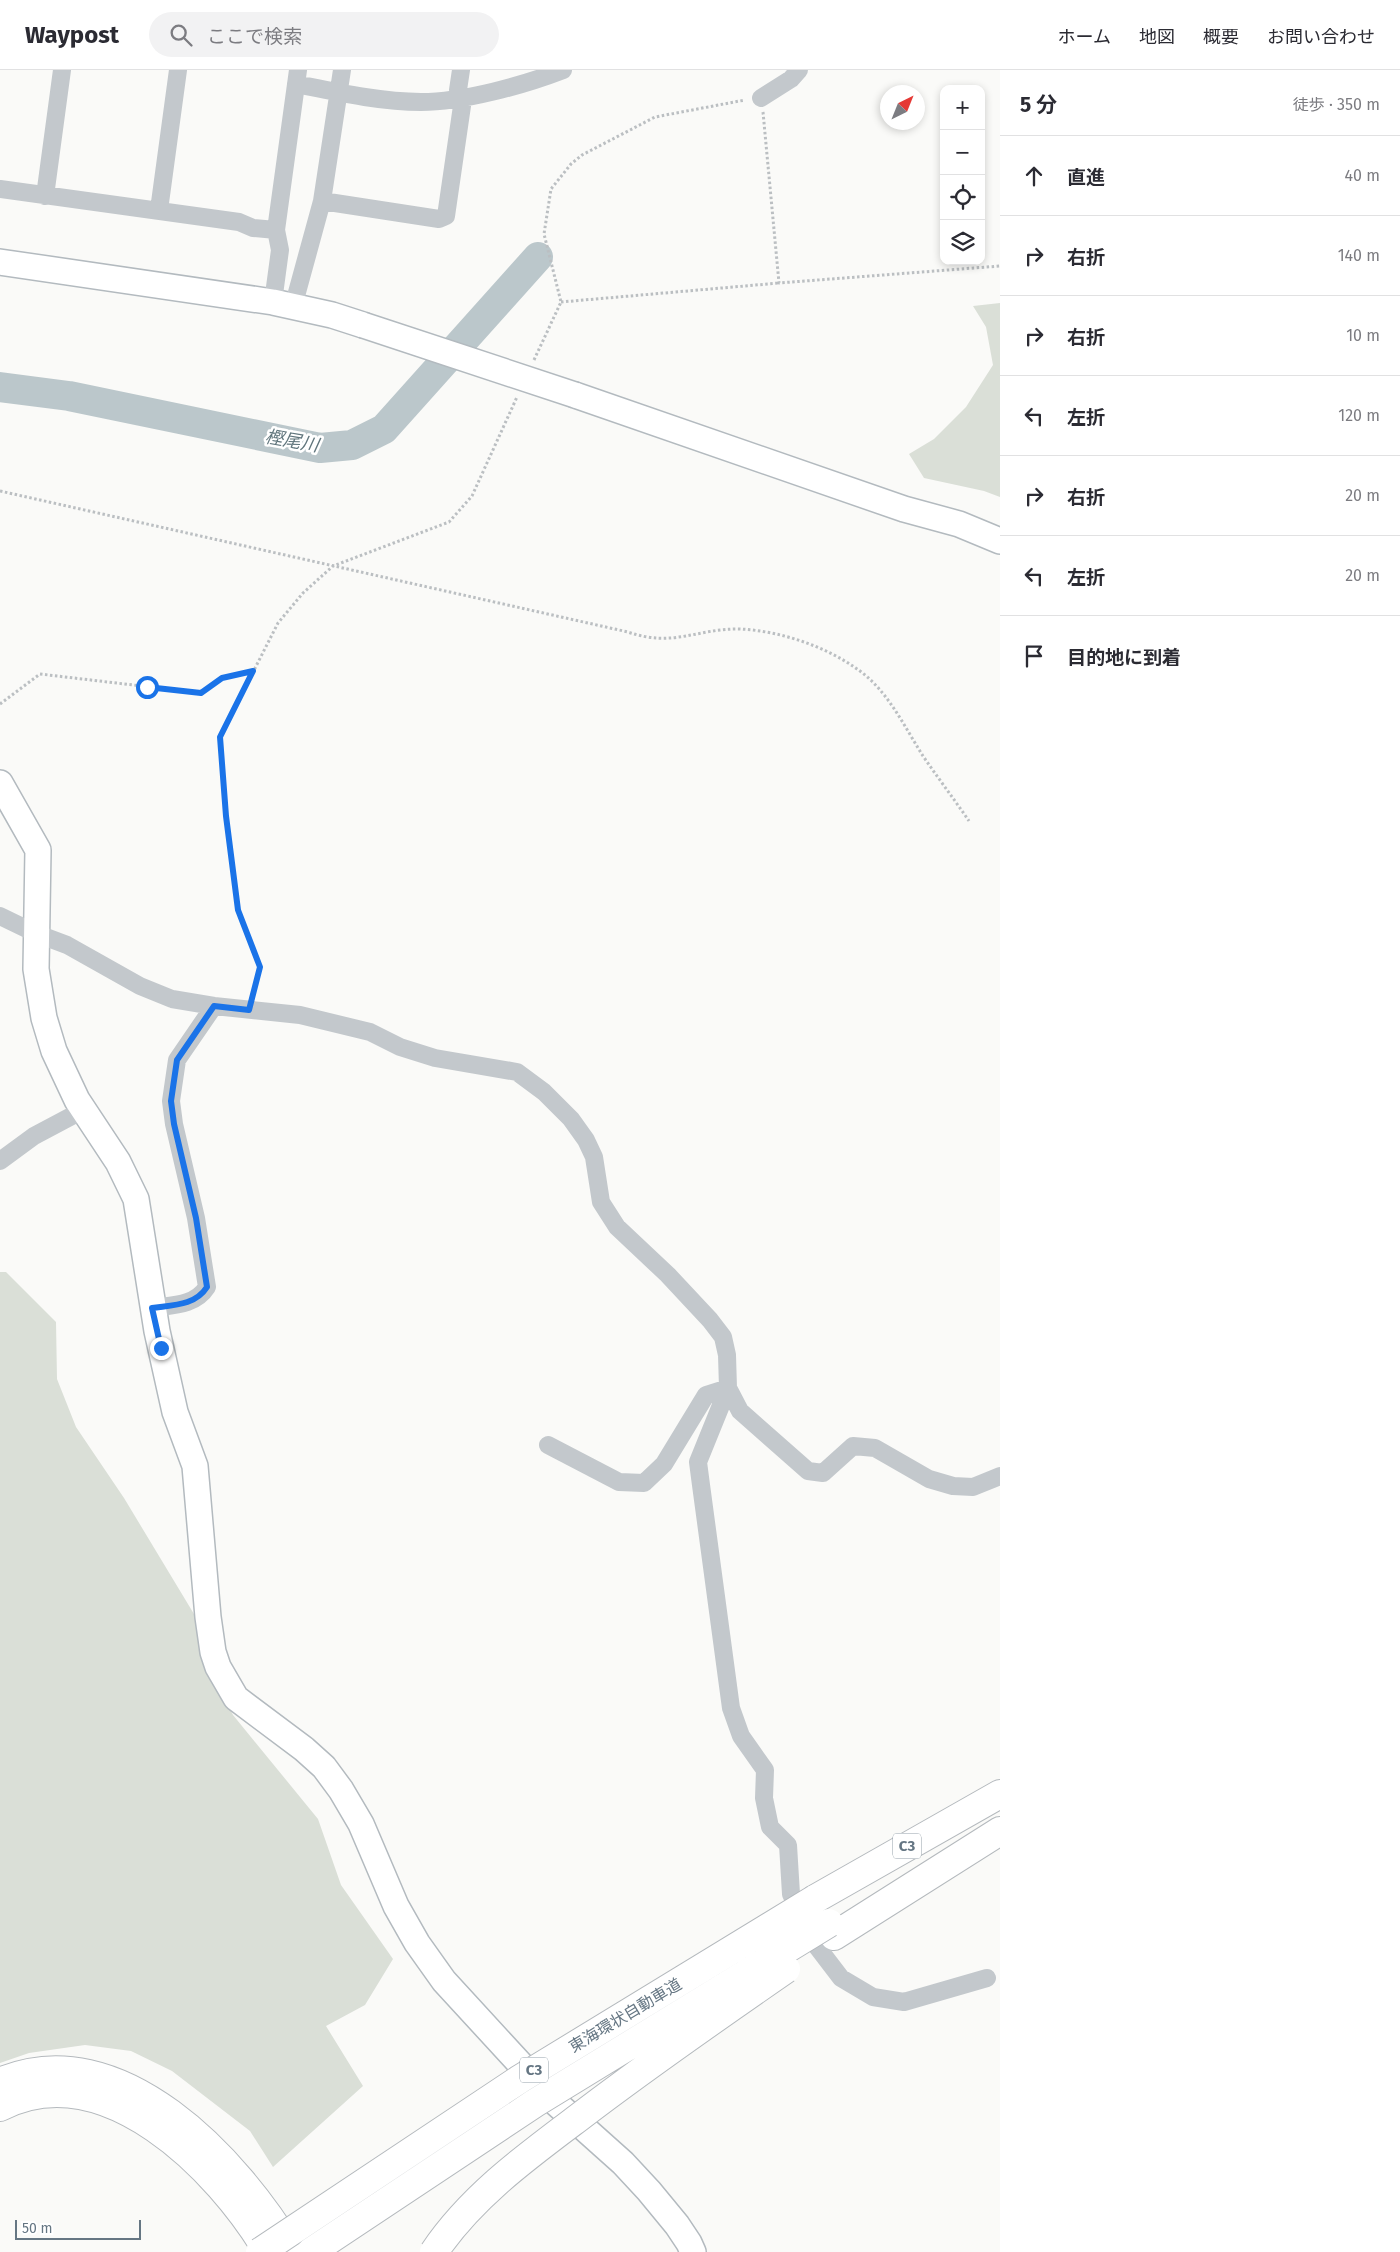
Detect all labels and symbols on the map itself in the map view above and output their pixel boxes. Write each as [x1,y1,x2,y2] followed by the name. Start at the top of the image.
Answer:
[880,85,925,130] north arrow
[264,425,322,457] water label: 樫尾川
[136,676,159,699] route start
[150,1337,173,1360] route end
[893,1834,921,1858] road number: C3
[565,1974,685,2057] street label: 東海環状自動車道
[520,2058,548,2082] road number: C3
[15,2217,141,2240] scale bar

